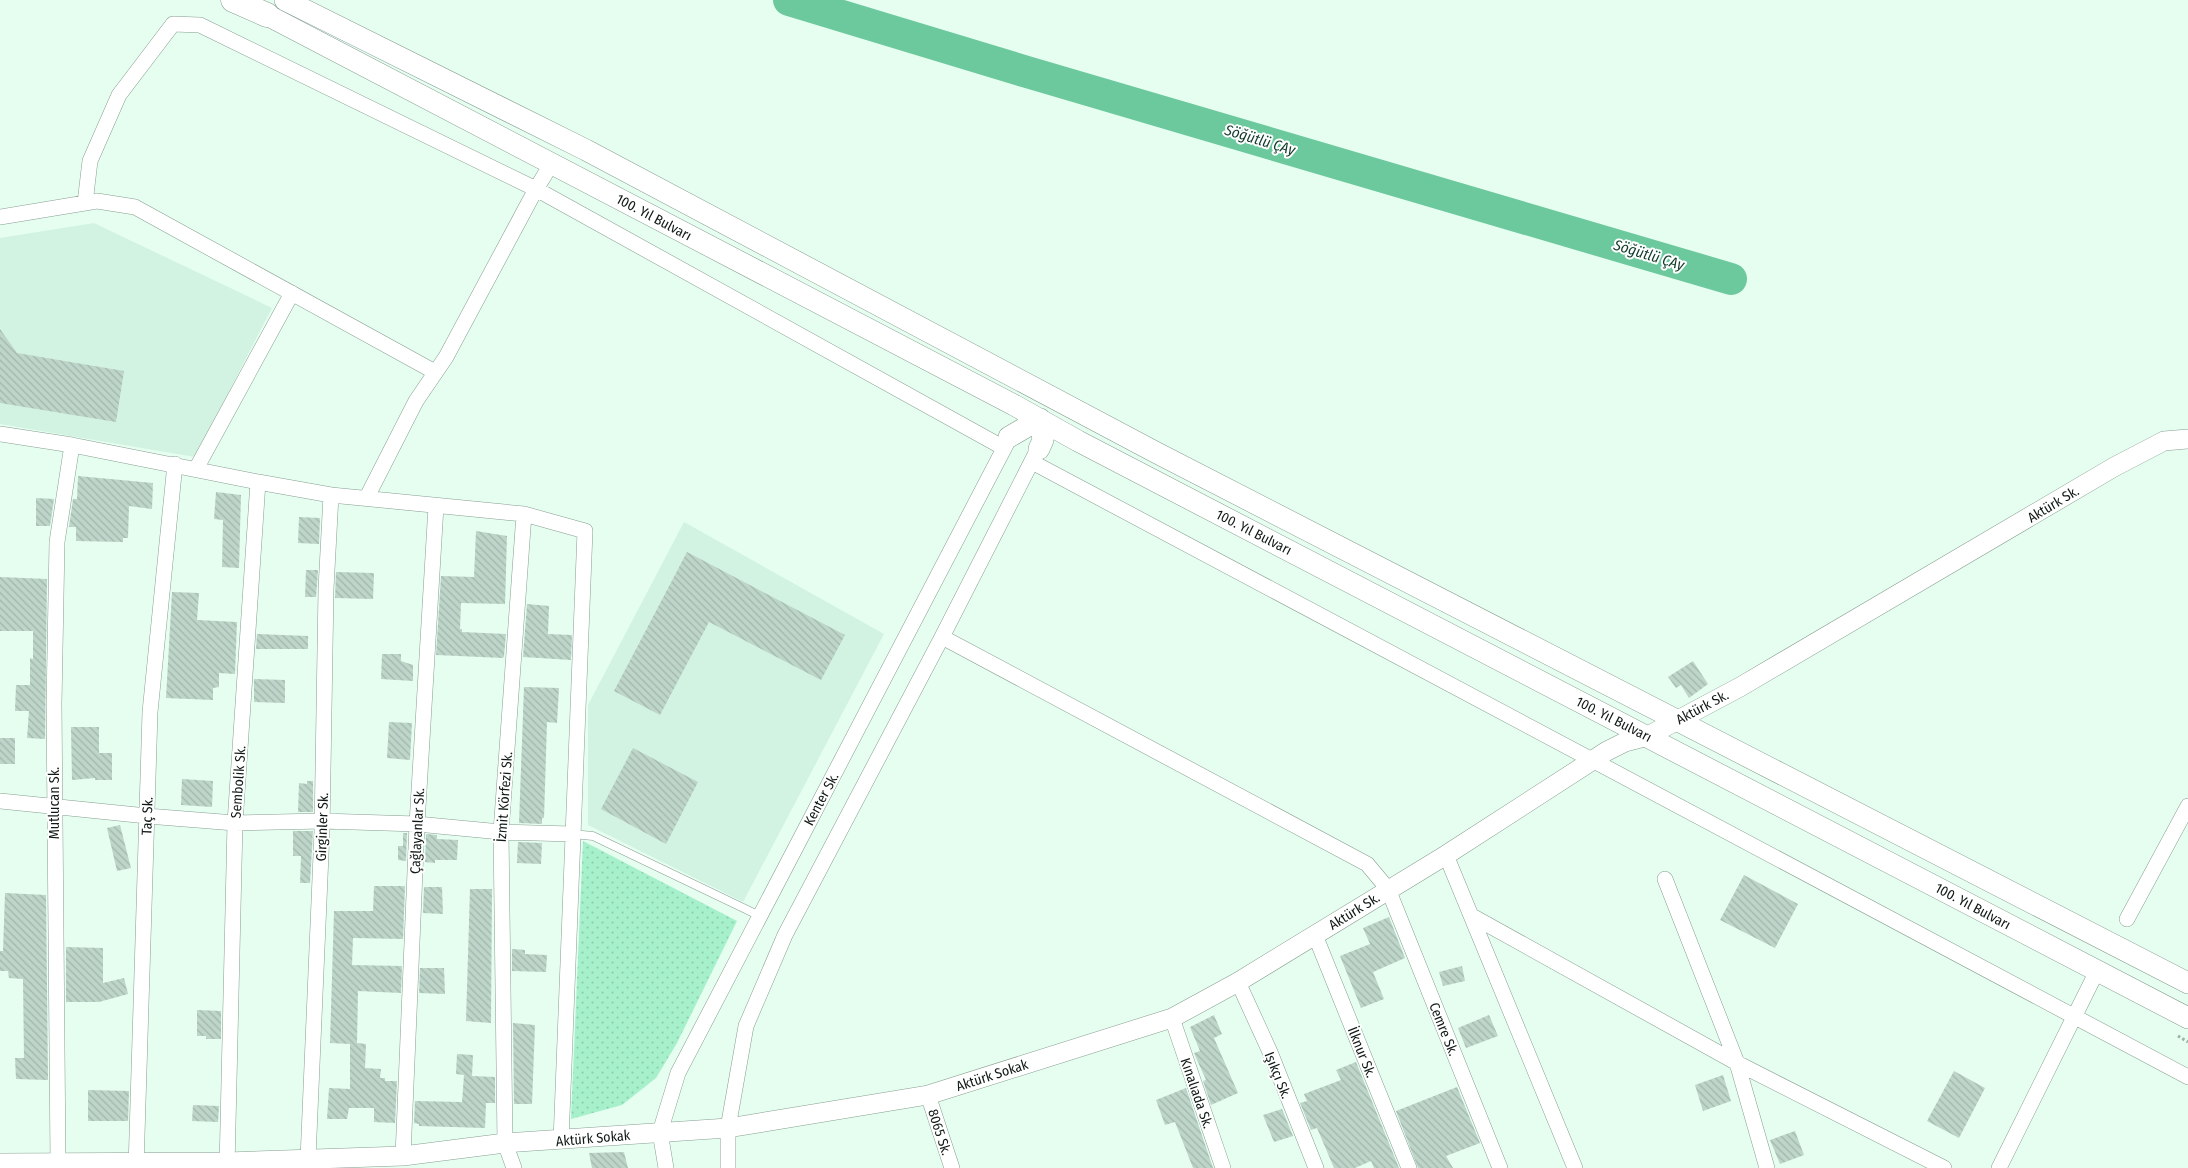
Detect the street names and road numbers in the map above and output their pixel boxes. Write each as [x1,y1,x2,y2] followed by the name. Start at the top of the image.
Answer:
[613,190,694,244] street label: 100. Yıl Bulvarı
[2024,482,2082,526] street label: Aktürk Sk.
[1213,506,1295,559] street label: 100. Yıl Bulvarı
[1673,687,1731,728] street label: Aktürk Sk.
[1573,693,1655,746] street label: 100. Yıl Bulvarı
[227,745,250,819] street label: Sembolik Sk.
[493,751,516,843] street label: İzmit Körfezi Sk.
[46,767,63,839] street label: Mutlucan Sk.
[800,770,842,829] street label: Kenter Sk.
[407,788,428,874] street label: Çağlayanlar Sk.
[313,792,332,862] street label: Girginler Sk.
[138,796,157,836] street label: Taç Sk.
[1932,879,2013,933] street label: 100. Yıl Bulvarı
[1326,889,1383,934] street label: Aktürk Sk.
[1425,1000,1462,1058] street label: Cemre Sk.
[1344,1024,1379,1080] street label: İlknur Sk.
[1261,1049,1295,1101] street label: Işıkçı Sk.
[954,1056,1031,1095] street label: Aktürk Sokak
[1177,1056,1216,1131] street label: Kınalıada Sk.
[924,1107,955,1157] street label: 8065 Sk.
[555,1127,631,1150] street label: Aktürk Sokak

